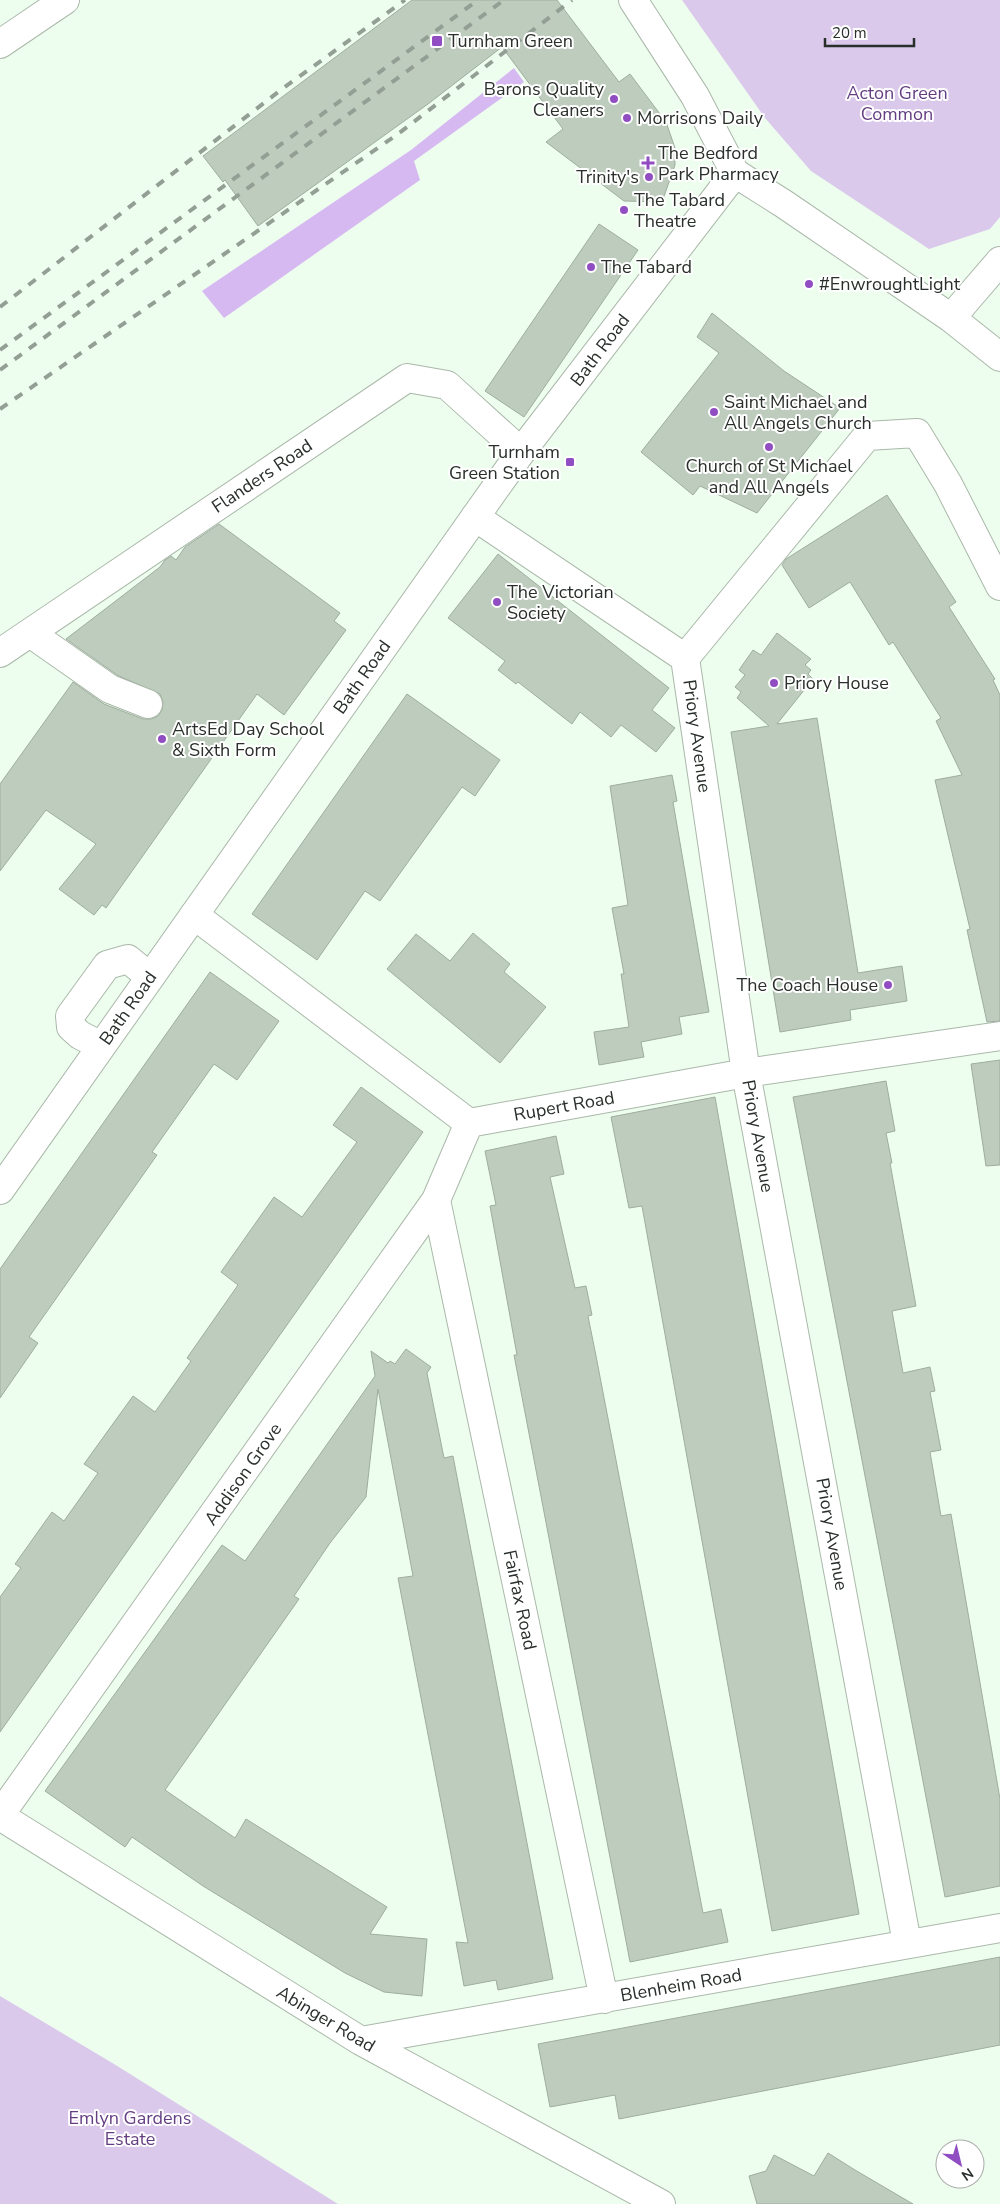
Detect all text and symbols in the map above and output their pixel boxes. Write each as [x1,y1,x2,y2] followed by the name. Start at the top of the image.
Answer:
[825,15,914,47] scale bar
[832,23,867,43] text: 20 m
[448,29,573,53] place label: Turnham Green
[430,34,444,48] marker: Turnham Green
[484,77,605,122] place label: Barons Quality Cleaners
[846,81,948,126] park label: Acton Green Common
[608,93,620,105] marker: Barons Quality Cleaners
[637,106,764,130] place label: Morrisons Daily
[621,112,633,124] marker: Morrisons Daily
[658,141,780,186] place label: The Bedford Park Pharmacy
[642,157,654,169] marker: The Bedford Park Pharmacy
[576,165,639,189] place label: Trinity's
[643,171,655,183] marker: Trinity's
[634,188,725,233] place label: The Tabard Theatre
[618,204,630,216] marker: The Tabard Theatre
[601,255,692,279] place label: The Tabard
[585,261,597,273] marker: The Tabard
[819,272,961,296] place label: #EnwroughtLight
[803,278,815,290] marker: #EnwroughtLight
[565,309,635,391] street label: Bath Road
[724,390,872,435] place label: Saint Michael and All Angels Church
[708,406,720,418] marker: Saint Michael and All Angels Church
[207,433,317,519] street label: Flanders Road
[449,440,560,485] place label: Turnham Green Station
[763,441,775,453] marker: Church of St Michael and All Angels
[685,454,853,499] place label: Church of St Michael and All Angels
[564,456,576,468] marker: Turnham Green Station
[507,580,614,625] place label: The Victorian Society
[491,596,503,608] marker: The Victorian Society
[328,635,396,719] street label: Bath Road
[784,671,889,695] place label: Priory House
[768,677,780,689] marker: Priory House
[677,678,717,794] street label: Priory Avenue
[172,717,325,762] place label: ArtsEd Day School & Sixth Form
[156,733,168,745] marker: ArtsEd Day School & Sixth Form
[94,966,162,1050] street label: Bath Road
[736,973,878,997] place label: The Coach House
[882,979,894,991] marker: The Coach House
[736,1078,780,1194] street label: Priory Avenue
[512,1085,616,1127] street label: Rupert Road
[199,1418,287,1530] street label: Addison Grove
[810,1476,854,1592] street label: Priory Avenue
[498,1548,542,1652] street label: Fairfax Road
[618,1962,744,2008] street label: Blenheim Road
[272,1980,380,2058] street label: Abinger Road
[68,2106,192,2151] park label: Emlyn Gardens Estate
[935,2139,985,2189] north arrow
[957,2163,977,2185] text: N

